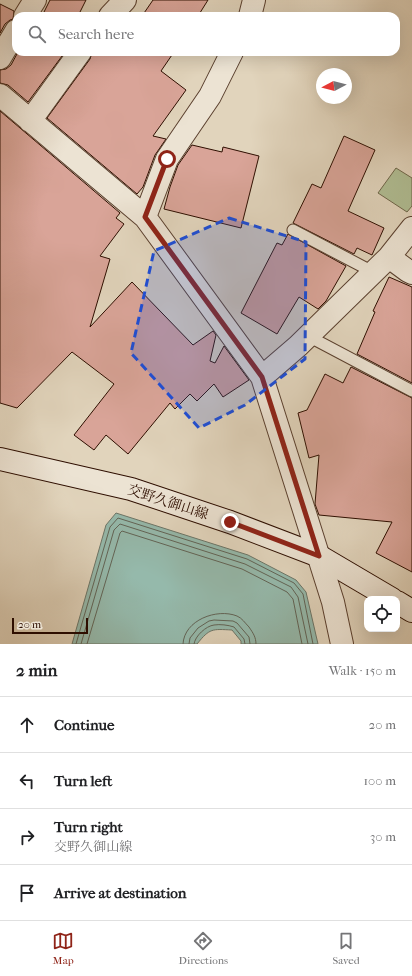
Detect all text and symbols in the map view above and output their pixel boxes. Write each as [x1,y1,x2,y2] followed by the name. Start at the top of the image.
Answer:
[12,12,400,56] search box
[26,23,48,45] icon: search
[58,25,134,43] text: Search here
[316,68,352,104] north arrow
[158,150,176,168] route start
[125,481,211,523] street label: 交野久御山線
[221,513,239,531] route end
[364,596,400,632] map controls
[364,596,400,632] button: locate
[12,616,88,635] scale bar
[18,618,41,631] text: 20 m
[16,660,57,680] text: 2 min
[329,663,396,678] text: Walk · 150 m
[16,714,38,736] icon: ahead
[54,716,114,734] text: Continue
[369,717,396,732] text: 20 m
[16,770,38,792] icon: left
[54,772,112,790] text: Turn left
[363,773,396,788] text: 100 m
[54,818,123,836] text: Turn right
[16,826,38,848] icon: right
[370,829,396,844] text: 30 m
[54,839,132,854] text: 交野久御山線
[16,882,38,904] icon: arrive
[54,884,186,902] text: Arrive at destination
[52,930,74,967] tab: Map
[179,930,228,967] tab: Directions
[332,930,360,967] tab: Saved

